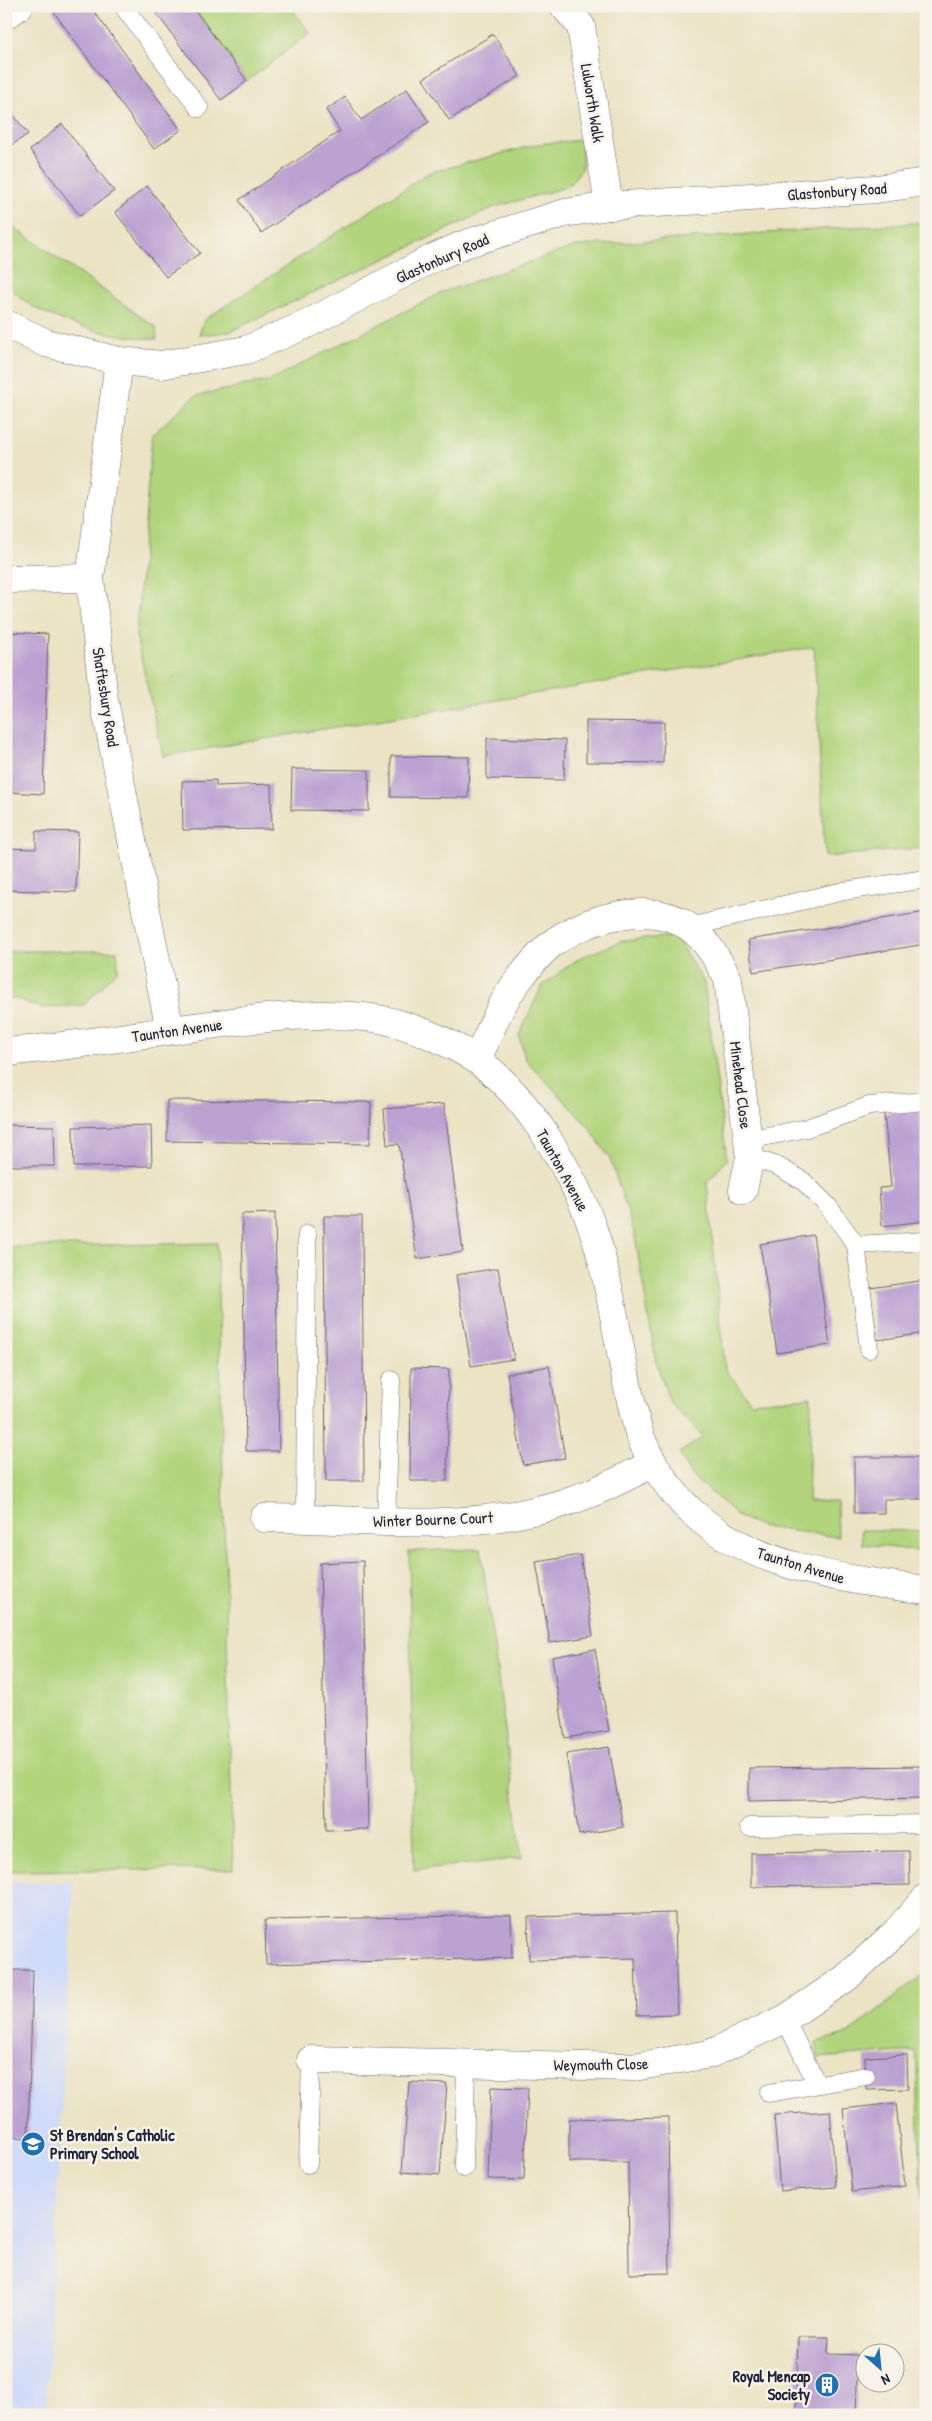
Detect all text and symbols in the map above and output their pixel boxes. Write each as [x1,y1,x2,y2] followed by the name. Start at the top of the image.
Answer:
[576,62,610,144] street label: Lulworth Walk
[787,177,887,205] street label: Glastonbury Road
[392,228,492,288] street label: Glastonbury Road
[87,646,125,748] street label: Shaftesbury Road
[130,1013,224,1047] street label: Taunton Avenue
[725,1040,757,1131] street label: Minehead Close
[531,1125,595,1216] street label: Taunton Avenue
[373,1506,494,1532] street label: Winter Bourne Court
[754,1541,848,1589] street label: Taunton Avenue
[554,2052,649,2076] street label: Weymouth Close
[50,2124,175,2165] place label: St Brendan's Catholic Primary School
[20,2131,46,2157] school or university icon: St Brendan's Catholic Primary School
[854,2344,904,2394] north arrow
[733,2365,810,2406] place label: Royal Mencap Society
[878,2370,894,2390] text: N
[814,2372,840,2398] building icon: Royal Mencap Society

